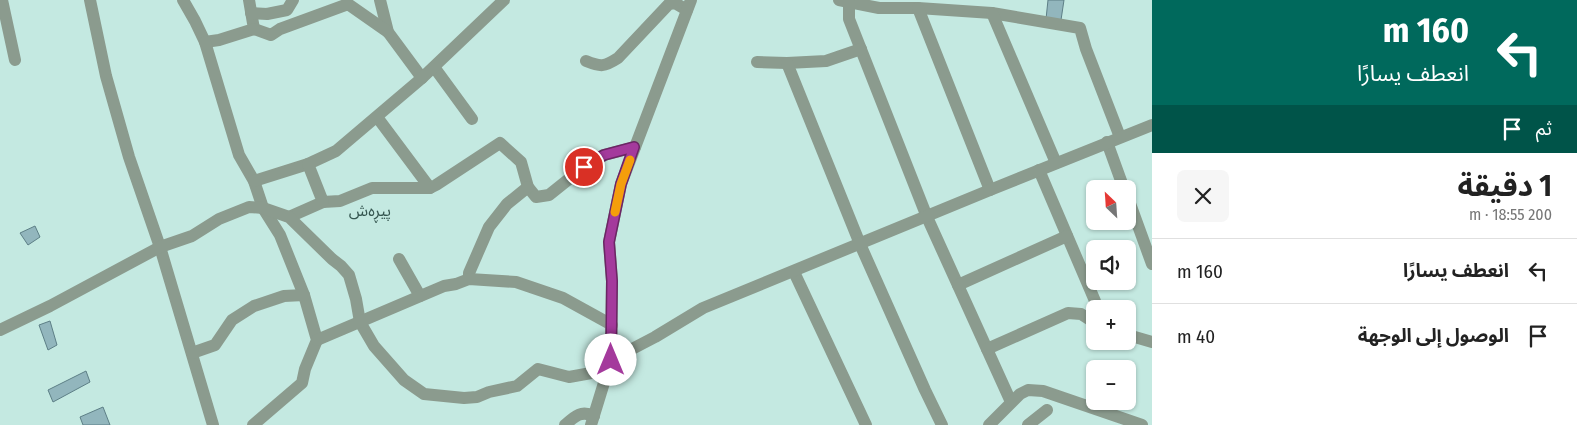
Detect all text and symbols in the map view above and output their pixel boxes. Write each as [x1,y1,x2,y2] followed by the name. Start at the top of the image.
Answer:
[1383,9,1469,51] text: 160 m
[1487,20,1552,85] icon: left
[1357,60,1469,87] text: انعطف يسارًا
[1498,115,1526,143] icon: arrive
[1536,117,1552,140] text: ثم
[563,146,605,188] pin
[570,153,598,181] icon: arrive
[1458,168,1552,204] text: 1 دقيقة
[1177,170,1229,222] button: close
[1086,180,1136,230] north arrow
[1086,180,1136,410] map controls
[349,201,391,224] district label: پیڕەش
[1469,205,1552,224] text: 200 m · 18:55
[1086,240,1136,290] button: sound
[1524,257,1552,285] icon: left
[1403,259,1509,282] text: انعطف يسارًا
[1177,260,1223,283] text: 160 m
[1086,300,1136,350] button: +
[1524,322,1552,350] icon: arrive
[1358,324,1509,347] text: الوصول إلى الوجهة
[1177,325,1215,348] text: 40 m
[584,333,636,385] position arrow
[1086,360,1136,410] button: −

